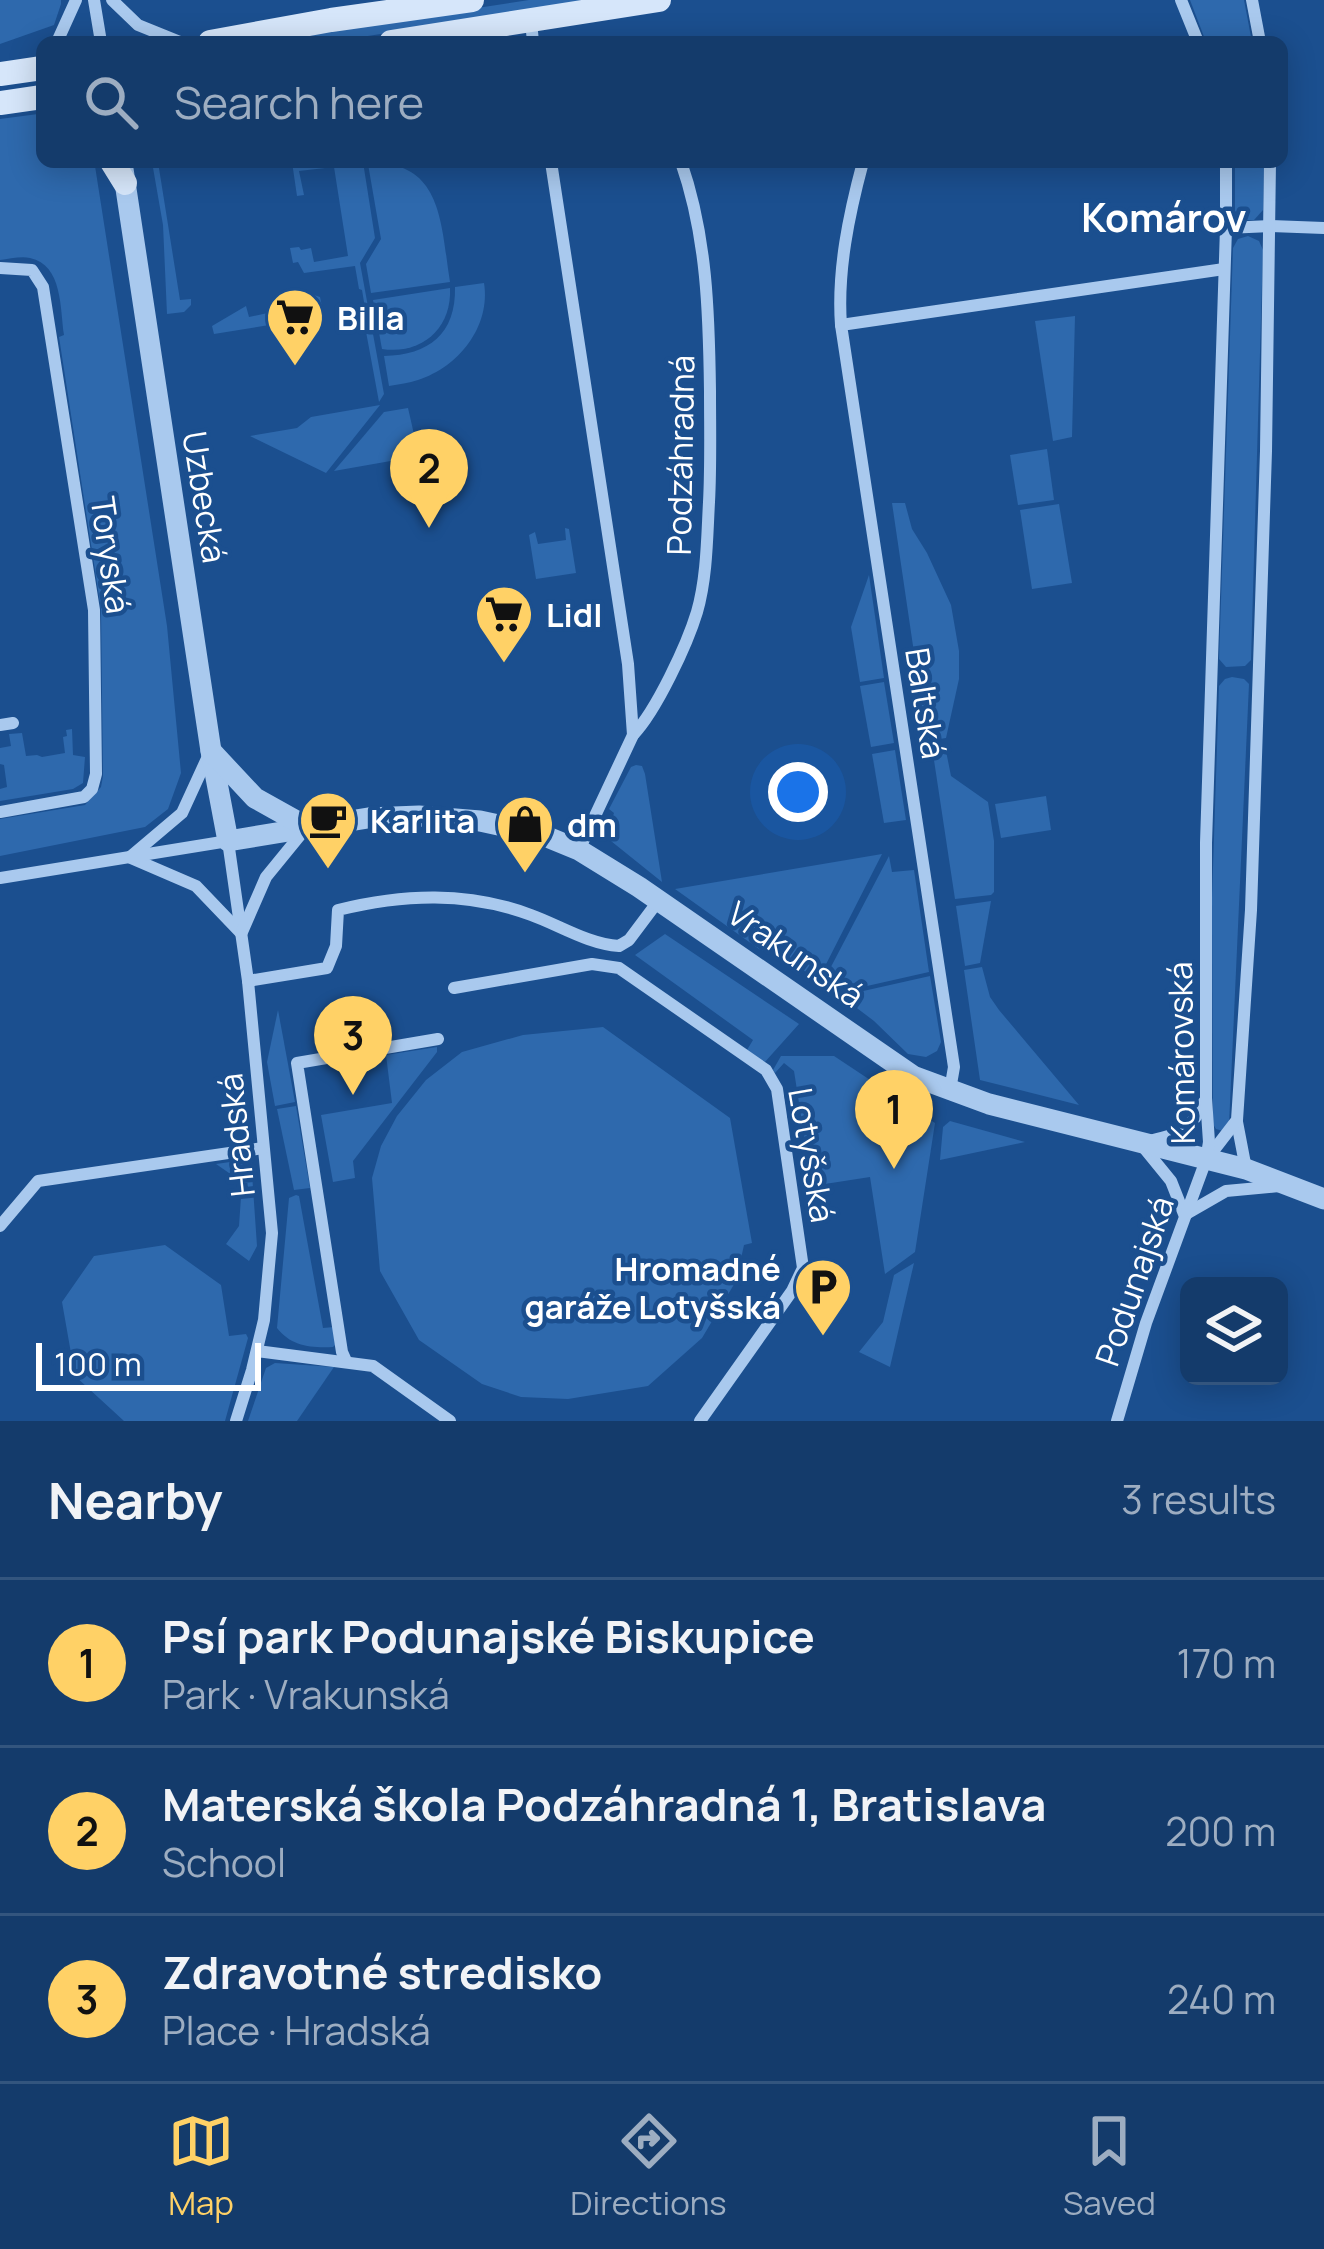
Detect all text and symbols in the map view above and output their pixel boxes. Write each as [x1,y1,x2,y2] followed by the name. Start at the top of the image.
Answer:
[36,36,1288,168] search box
[78,69,144,135] icon: search
[174,71,424,133] text: Search here
[1081,190,1247,244] district label: Komárov
[264,286,326,368] supermarket icon: Billa
[337,295,405,340] place label: Billa
[656,354,704,556] street label: Podzáhradná
[172,428,238,566] street label: Uzbecká
[390,429,468,528] pin: 2
[81,494,141,616] street label: Toryská
[473,583,535,665] supermarket icon: Lidl
[546,592,602,637] place label: Lidl
[895,644,957,762] street label: Baltská
[768,762,828,822] your location
[297,789,359,871] cafe icon: Karlita
[494,793,556,875] shop icon: dm
[370,798,475,843] place label: Karlita
[567,802,617,847] place label: dm
[719,891,873,1017] street label: Vrakunská
[1157,961,1205,1145] street label: Komárovská
[314,996,392,1095] pin: 3
[855,1070,933,1169] pin: 1
[207,1071,265,1199] street label: Hradská
[778,1084,846,1226] street label: Lotyšská
[1084,1190,1184,1372] street label: Podunajská
[524,1246,781,1329] place label: Hromadné garáže Lotyšská
[792,1256,854,1338] parking icon: Hromadné garáže Lotyšská
[1180,1277,1288,1385] map controls
[1180,1277,1288,1385] button: layers
[36,1337,261,1390] scale bar
[54,1341,142,1386] text: 100 m
[48,1465,223,1534] text: Nearby
[1121,1472,1276,1526] text: 3 results
[162,1605,815,1667] text: Psí park Podunajské Biskupice
[78,1636,96,1690] text: 1
[1177,1636,1276,1690] text: 170 m
[162,1667,450,1721] text: Park · Vrakunská
[162,1773,1046,1835] text: Materská škola Podzáhradná 1, Bratislava
[75,1804,99,1858] text: 2
[1165,1804,1276,1858] text: 200 m
[162,1835,286,1889] text: School
[162,1941,602,2003] text: Zdravotné stredisko
[76,1972,98,2026] text: 3
[1167,1972,1276,2026] text: 240 m
[162,2003,431,2057] text: Place · Hradská
[168,2108,234,2225] tab: Map
[570,2108,727,2225] tab: Directions
[1063,2108,1156,2225] tab: Saved

